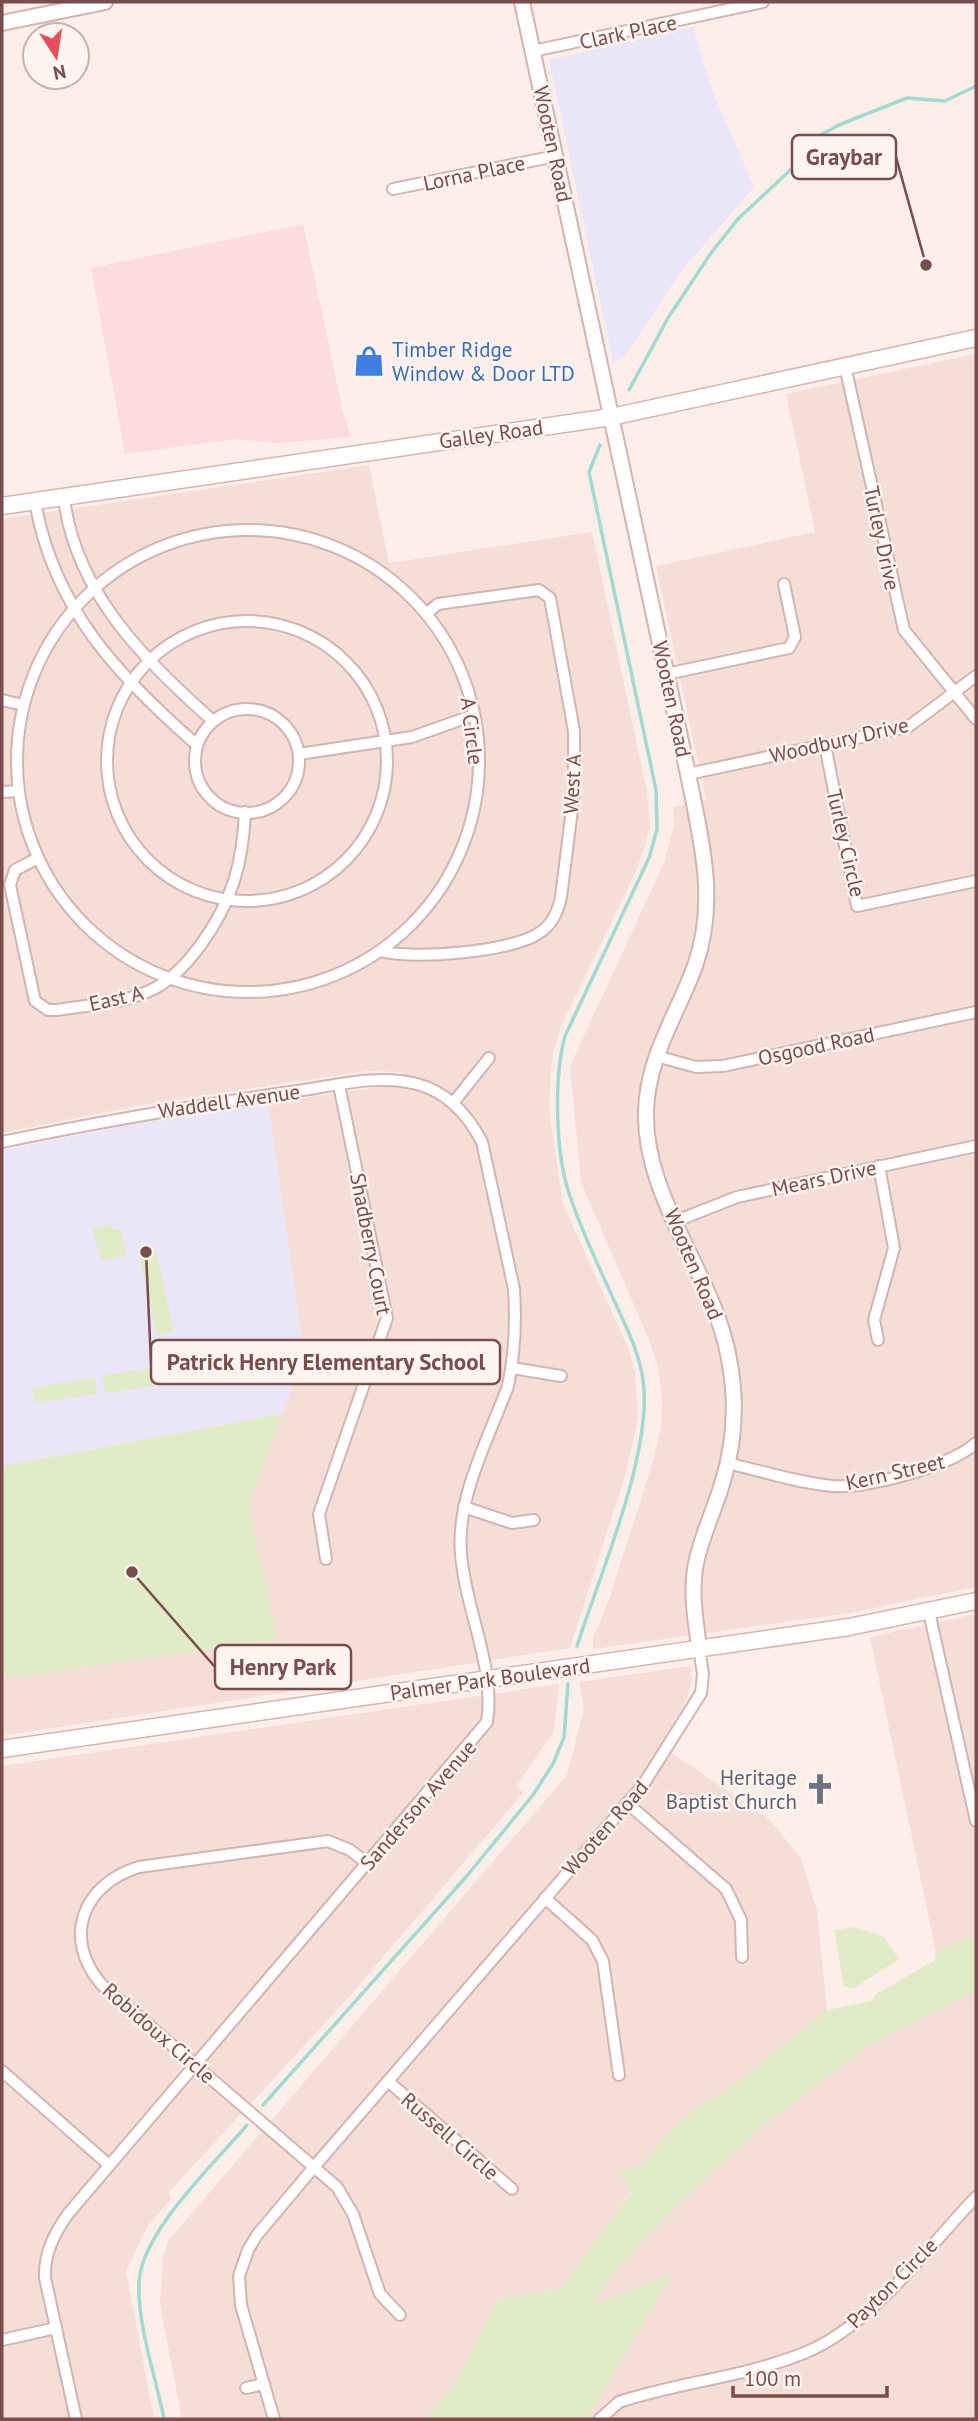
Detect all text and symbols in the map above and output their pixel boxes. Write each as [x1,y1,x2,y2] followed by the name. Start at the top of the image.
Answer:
[577,9,679,55] street label: Clark Place
[21,21,91,91] north arrow
[51,60,68,86] text: N
[528,83,578,205] street label: Wooten Road
[792,135,896,179] callout: Graybar
[806,142,883,171] text: Graybar
[421,149,527,197] street label: Lorna Place
[392,336,575,387] place label: Timber Ridge Window & Door LTD
[352,344,386,378] shop icon: Timber Ridge Window & Door LTD
[437,413,545,455] street label: Galley Road
[858,483,906,593] street label: Turley Drive
[647,638,697,760] street label: Wooten Road
[454,696,490,766] street label: A Circle
[767,711,911,769] street label: Woodbury Drive
[557,752,587,815] street label: West A
[820,786,872,900] street label: Turley Circle
[86,979,146,1017] street label: East A
[755,1020,877,1072] street label: Osgood Road
[156,1078,302,1124] street label: Waddell Avenue
[769,1154,879,1202] street label: Mears Drive
[344,1171,398,1317] street label: Shadberry Court
[658,1204,730,1324] street label: Wooten Road
[151,1340,500,1384] callout: Patrick Henry Elementary School
[167,1347,486,1376] text: Patrick Henry Elementary School
[843,1448,947,1496] street label: Kern Street
[215,1645,351,1689] callout: Henry Park
[230,1652,337,1681] text: Henry Park
[388,1652,592,1706] street label: Palmer Park Boulevard
[354,1734,482,1876] street label: Sanderson Avenue
[666,1764,797,1815] place label: Heritage Baptist Church
[803,1772,837,1806] church icon: Heritage Baptist Church
[556,1775,654,1881] street label: Wooten Road
[97,1977,221,2089] street label: Robidoux Circle
[396,2086,504,2186] street label: Russell Circle
[841,2232,943,2334] street label: Payton Circle
[733,2354,887,2398] scale bar
[744,2365,801,2392] text: 100 m

